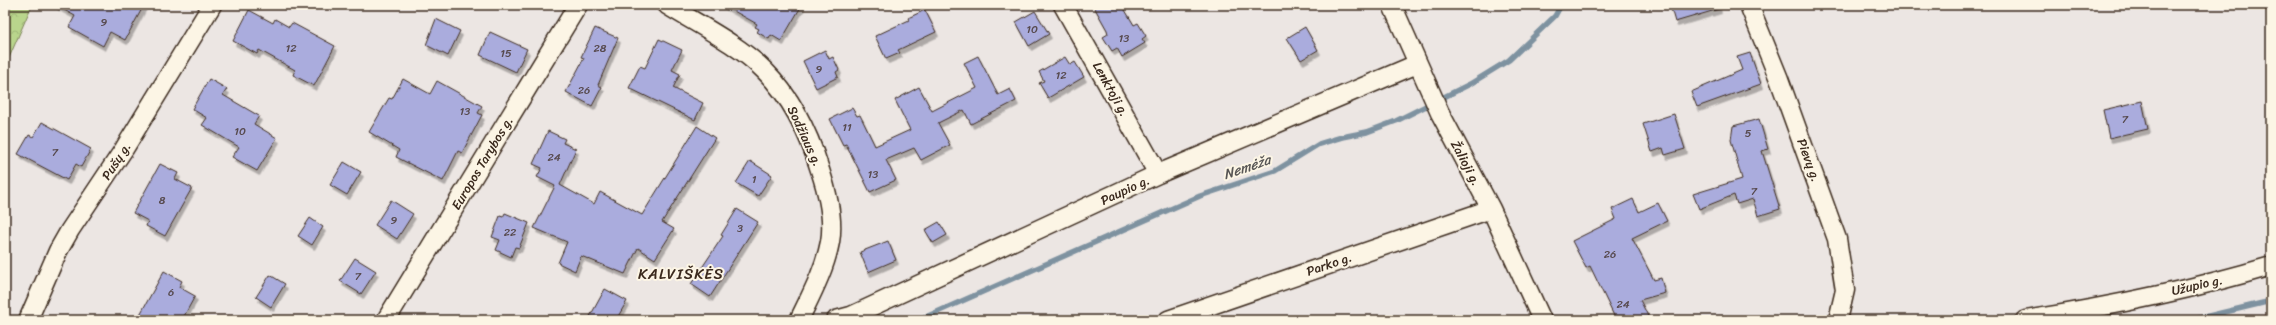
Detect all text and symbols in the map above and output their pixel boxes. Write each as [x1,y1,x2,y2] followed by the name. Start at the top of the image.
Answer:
[101,13,108,32] house number: 9
[1026,20,1038,39] house number: 10
[1119,29,1129,48] house number: 13
[285,39,297,58] house number: 12
[594,39,607,58] house number: 28
[500,44,512,63] house number: 15
[1086,57,1136,121] street label: Lenktoji g.
[816,60,823,79] house number: 9
[1055,66,1067,85] house number: 12
[578,81,590,100] house number: 26
[460,102,470,121] house number: 13
[781,102,829,170] street label: Sodžiaus g.
[2122,110,2129,129] house number: 7
[445,112,519,214] street label: Europos Tarybos g.
[842,118,852,137] house number: 11
[234,122,246,141] house number: 10
[1745,124,1752,143] house number: 5
[1790,135,1828,185] street label: Pievų g.
[1444,136,1488,190] street label: Žalioji g.
[95,137,137,185] street label: Pušų g.
[52,143,59,162] house number: 7
[1220,147,1276,187] water label: Nemėža
[547,148,561,167] house number: 24
[868,165,878,184] house number: 13
[1096,169,1154,211] street label: Paupio g.
[752,170,757,189] house number: 1
[1751,182,1758,201] house number: 7
[159,191,166,210] house number: 8
[391,211,398,230] house number: 9
[737,219,743,238] house number: 3
[504,223,517,242] house number: 22
[1303,245,1355,283] street label: Parko g.
[1604,245,1616,264] house number: 26
[638,261,724,287] district label: KALVIŠKĖS
[355,267,362,286] house number: 7
[2169,268,2225,302] street label: Užupio g.
[168,283,174,302] house number: 6
[1616,295,1630,314] house number: 24

